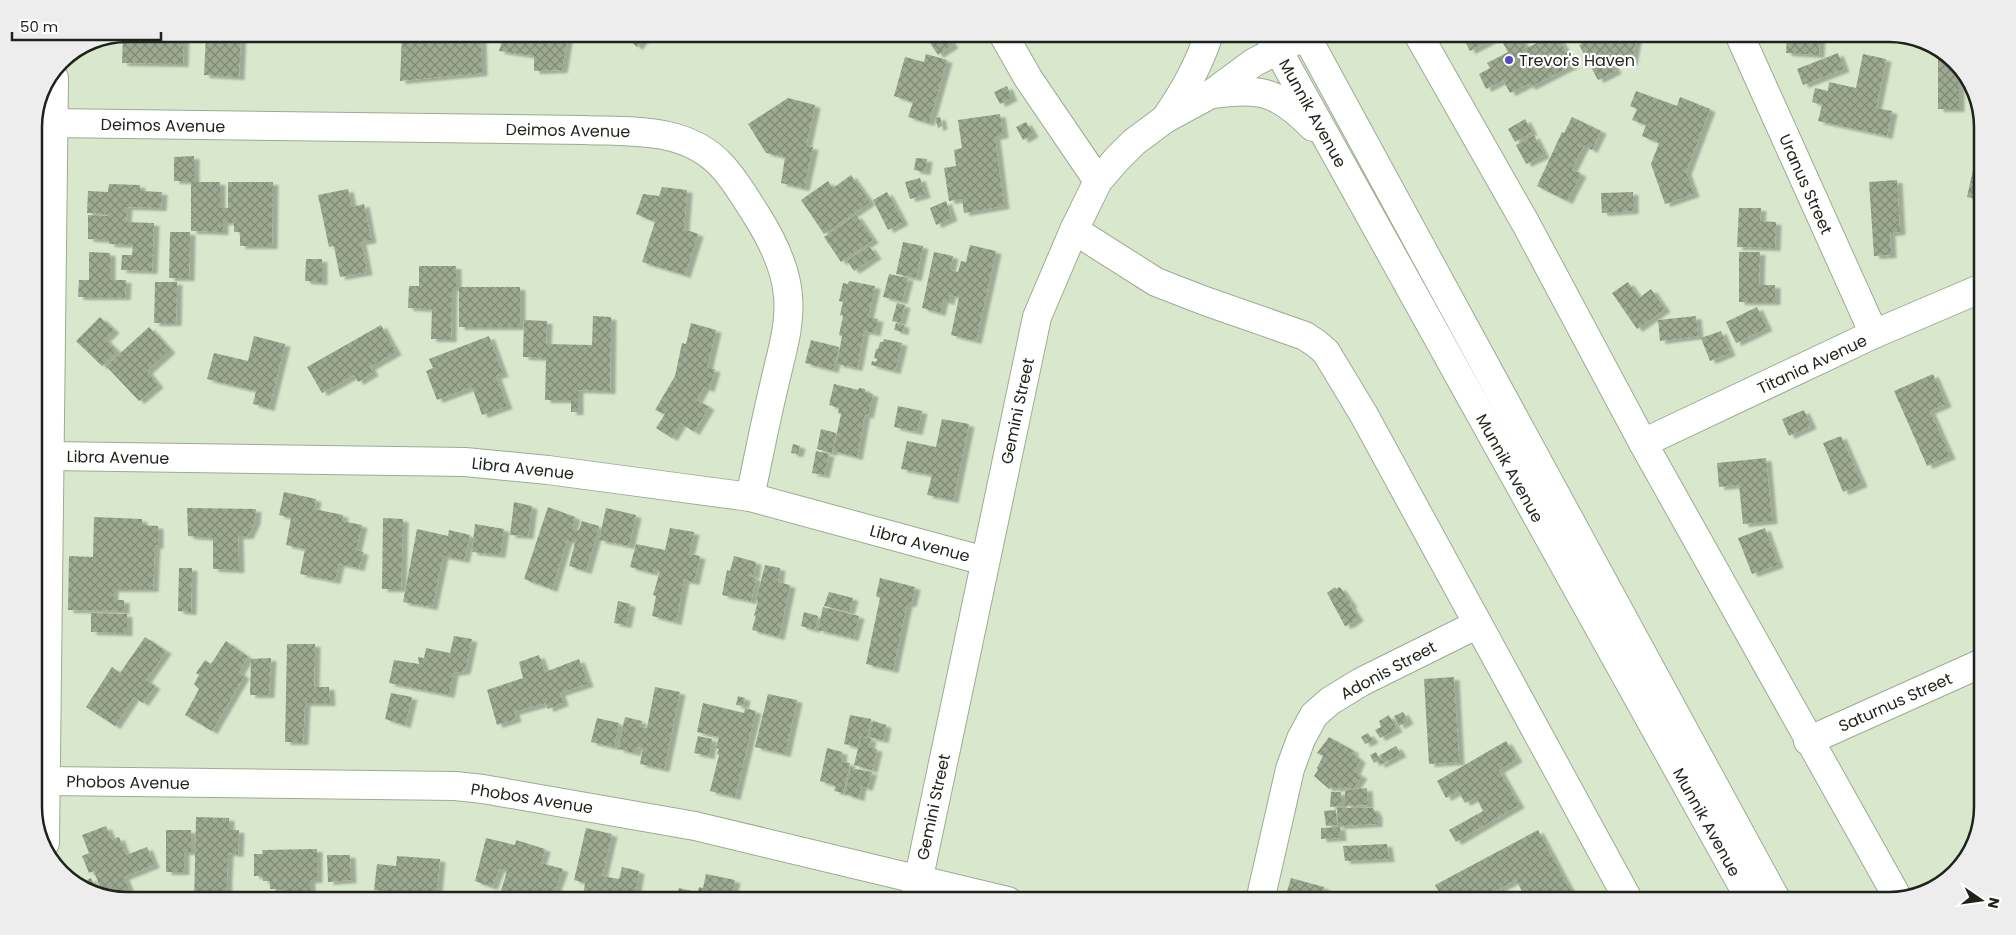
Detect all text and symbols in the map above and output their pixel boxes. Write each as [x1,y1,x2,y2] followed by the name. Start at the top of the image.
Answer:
[12,10,161,42] scale bar
[20,16,58,37] text: 50 m
[1519,49,1635,72] place label: Trevor's Haven
[1503,54,1515,66] marker: Trevor's Haven
[1273,55,1352,172] street label: Munnik Avenue
[101,113,226,138] street label: Deimos Avenue
[506,118,631,143] street label: Deimos Avenue
[1773,130,1838,238] street label: Uranus Street
[1754,329,1871,400] street label: Titania Avenue
[995,356,1040,466] street label: Gemini Street
[1470,410,1549,527] street label: Munnik Avenue
[66,445,170,470] street label: Libra Avenue
[471,452,575,485] street label: Libra Avenue
[867,519,973,568] street label: Libra Avenue
[1336,635,1440,705] street label: Adonis Street
[1835,667,1956,738] street label: Saturnus Street
[911,752,956,862] street label: Gemini Street
[1667,764,1746,881] street label: Munnik Avenue
[66,770,190,795] street label: Phobos Avenue
[469,777,595,820] street label: Phobos Avenue
[1956,875,2006,925] north arrow
[1983,896,2005,910] text: N

